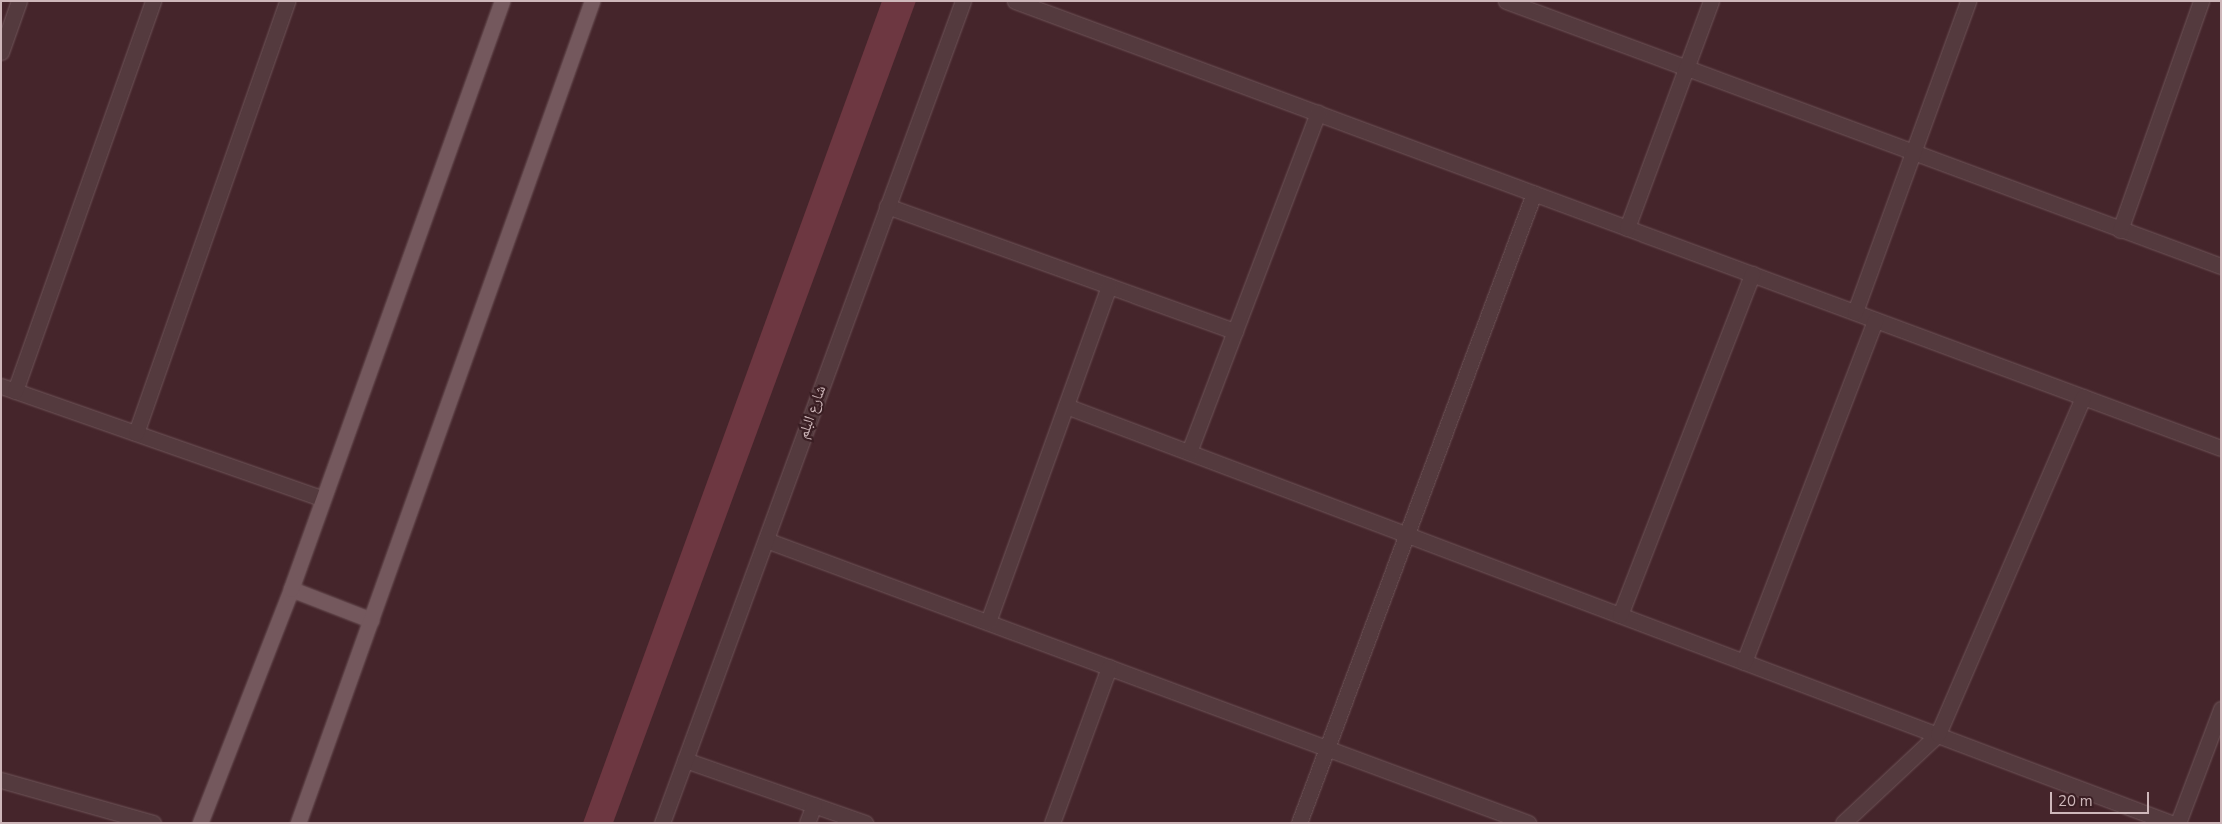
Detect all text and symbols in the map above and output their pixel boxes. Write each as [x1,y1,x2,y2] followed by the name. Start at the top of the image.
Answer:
[794,383,830,441] street label: شارع البلم
[2052,782,2151,814] scale bar
[2058,791,2093,811] text: 20 m

